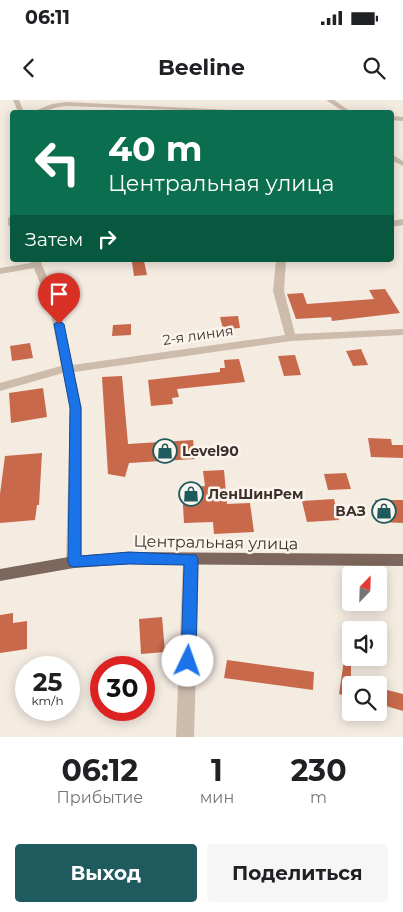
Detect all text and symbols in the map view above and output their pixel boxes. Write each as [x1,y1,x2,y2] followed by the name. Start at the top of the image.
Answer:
[25,6,70,29] text: 06:11
[15,54,43,82] icon: back
[158,54,245,81] text: Beeline
[360,54,388,82] icon: search
[108,127,203,170] text: 40 m
[25,130,90,195] icon: left
[108,170,334,197] text: Центральная улица
[93,225,121,253] icon: right
[25,228,83,251] text: Затем
[38,273,80,324] pin
[45,280,73,308] icon: arrive
[162,321,234,349] street label: 2-я линия
[152,438,178,464] shop icon: Level90
[182,442,239,460] place label: Level90
[178,481,204,507] shop icon: ЛенШинРем
[208,485,303,503] place label: ЛенШинРем
[371,498,397,524] shop icon: ВАЗ
[335,502,366,520] place label: ВАЗ
[134,532,298,553] street label: Центральная улица
[342,566,388,611] north arrow
[342,566,387,721] map controls
[342,621,387,666] button: sound
[161,634,213,686] position arrow
[90,656,155,721] speed limit sign: 30
[33,667,62,697] text: 25
[342,676,387,721] button: search
[31,693,64,708] text: km/h
[61,752,138,789] text: 06:12
[211,752,223,789] text: 1
[291,752,347,789] text: 230
[56,788,143,807] text: Прибытие
[200,788,234,807] text: мин
[310,788,327,807] text: m
[15,844,197,902] button: Выход
[207,844,388,902] button: Поделиться

